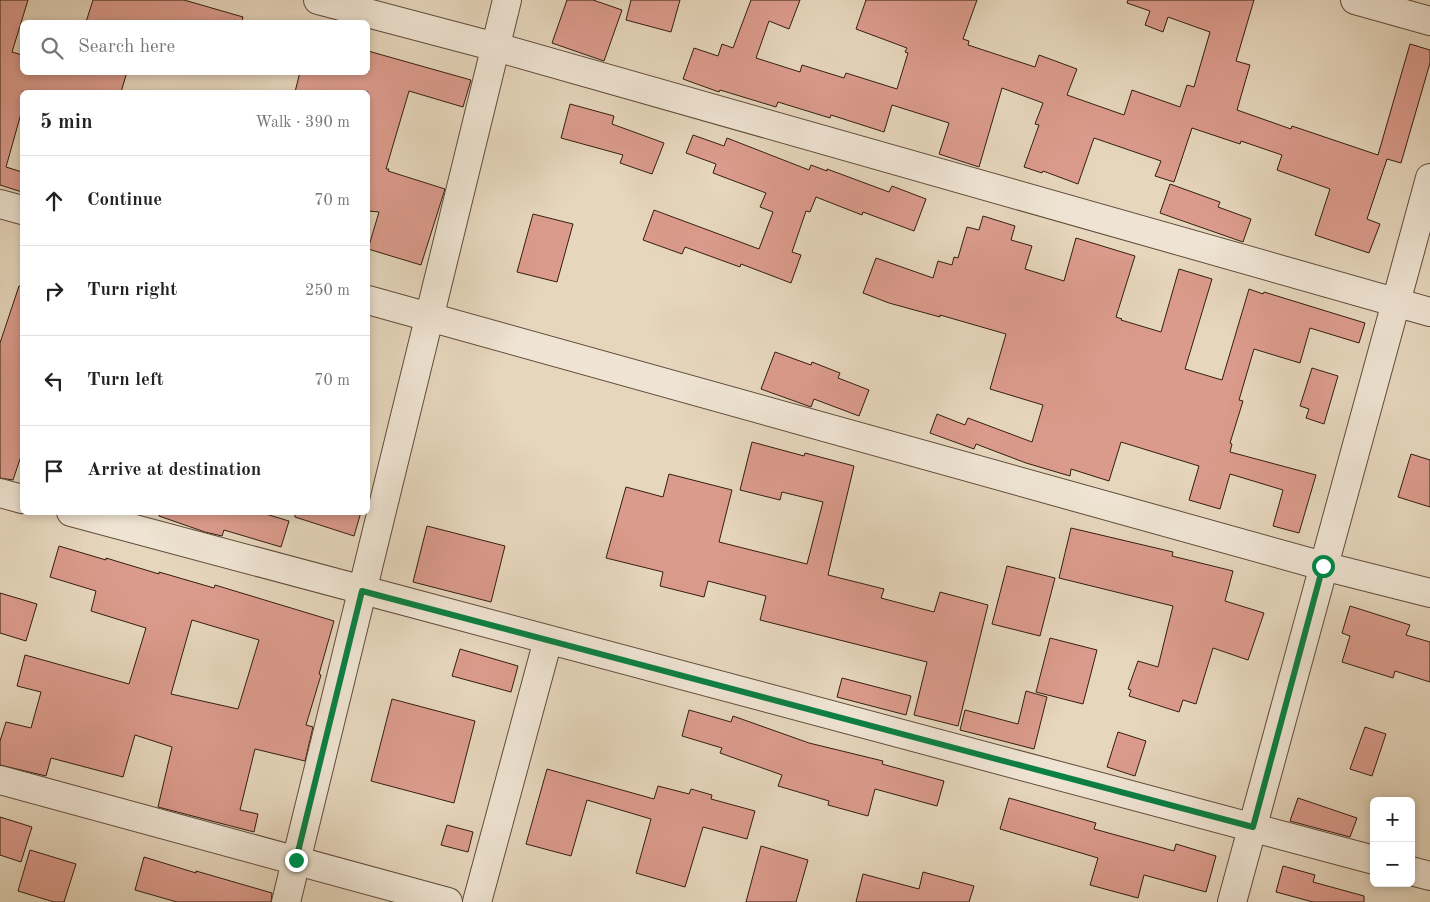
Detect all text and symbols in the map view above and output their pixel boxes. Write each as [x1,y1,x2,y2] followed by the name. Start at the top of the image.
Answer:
[20,20,370,75] search box
[38,34,66,62] icon: search
[78,38,175,57] text: Search here
[40,112,93,133] text: 5 min
[255,115,350,131] text: Walk · 390 m
[40,187,68,215] icon: ahead
[87,191,162,210] text: Continue
[314,193,350,209] text: 70 m
[40,277,68,305] icon: right
[87,281,177,300] text: Turn right
[305,283,350,299] text: 250 m
[40,367,68,395] icon: left
[87,371,164,390] text: Turn left
[314,373,350,389] text: 70 m
[40,457,68,485] icon: arrive
[87,461,261,480] text: Arrive at destination
[1312,555,1335,578] route start
[1370,797,1415,887] map controls
[1370,797,1415,842] button: +
[1370,842,1415,887] button: −
[285,849,308,872] route end

